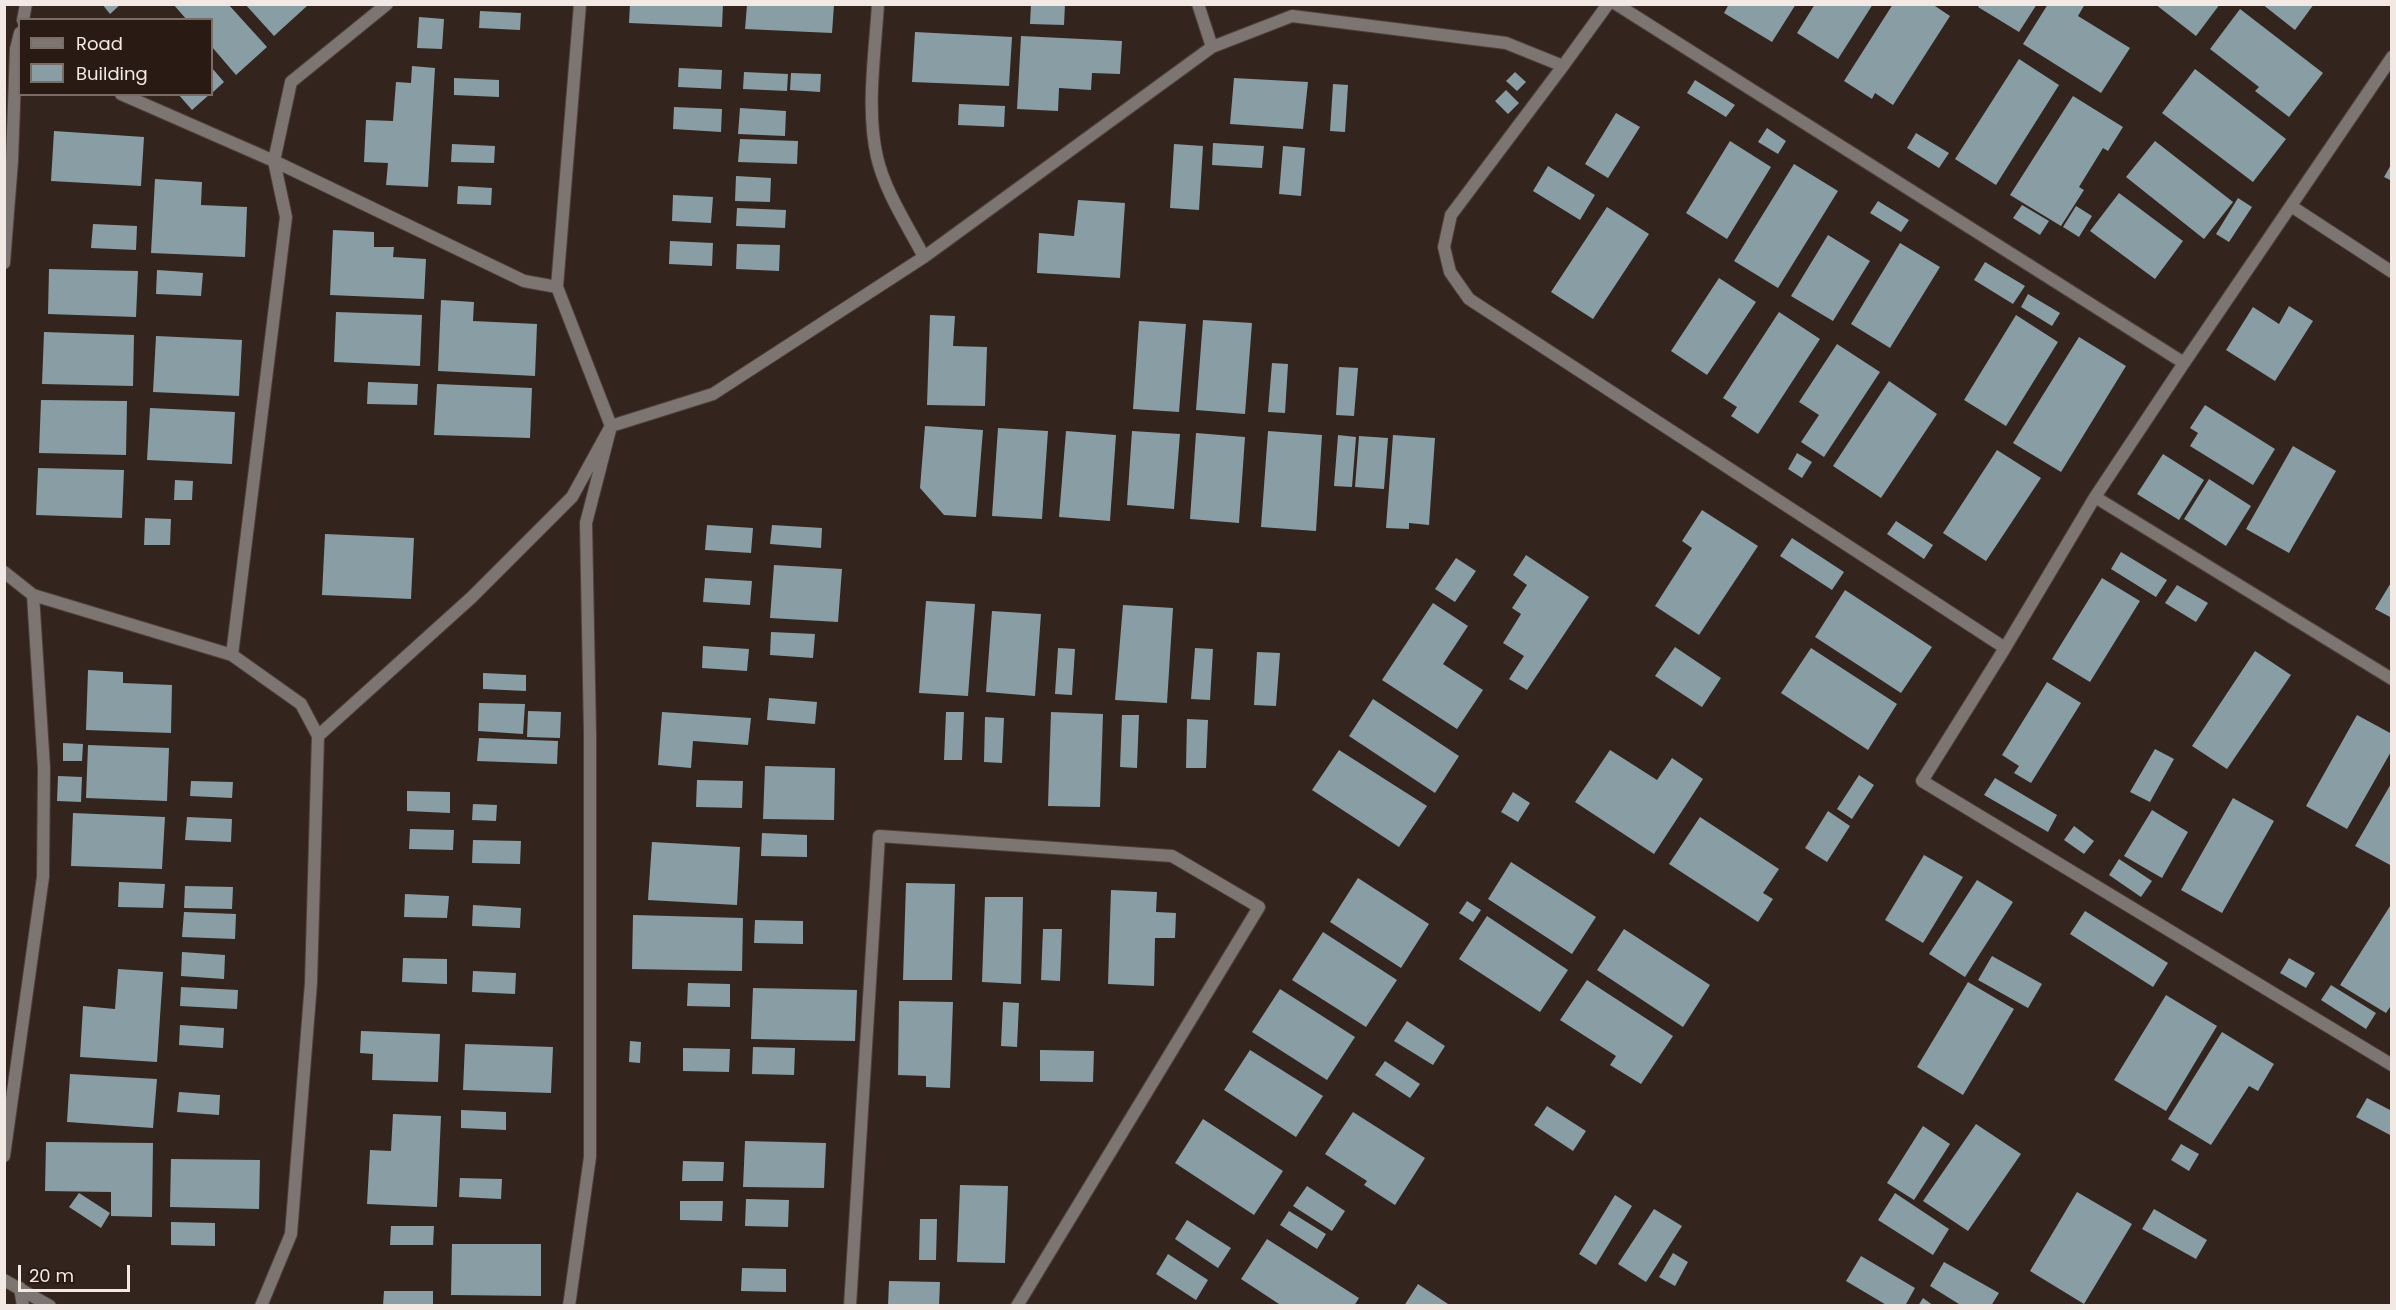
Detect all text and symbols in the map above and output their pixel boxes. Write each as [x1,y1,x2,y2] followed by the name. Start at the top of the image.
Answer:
[18,18,213,96] legend
[76,31,123,56] text: Road
[76,61,148,86] text: Building
[21,1253,134,1291] scale bar
[29,1263,74,1288] text: 20 m

